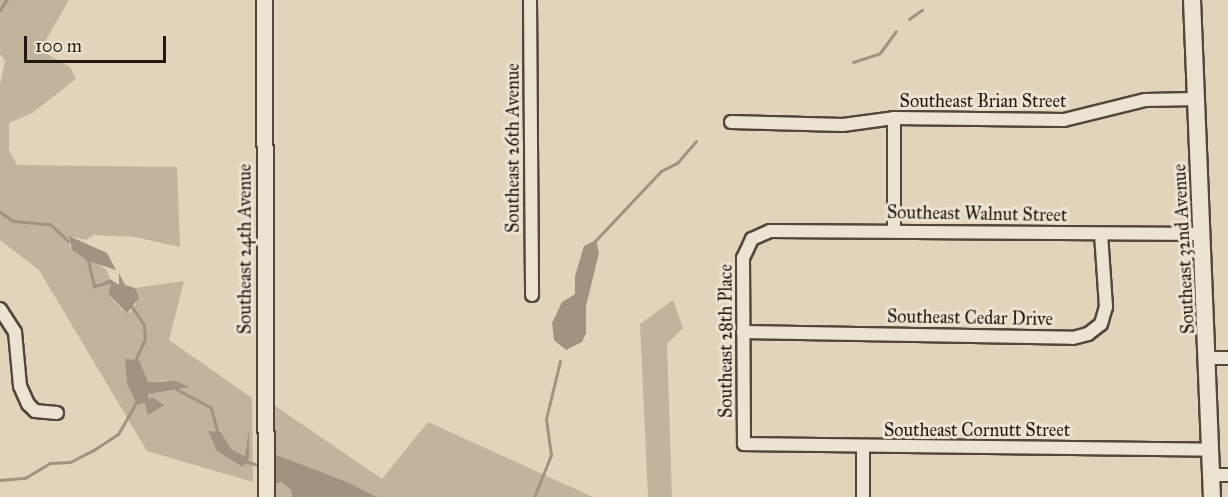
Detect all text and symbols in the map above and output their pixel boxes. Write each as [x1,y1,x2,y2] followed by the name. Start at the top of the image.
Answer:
[27,24,170,62] scale bar
[35,35,82,57] text: 100 m
[502,63,524,233] street label: Southeast 26th Avenue
[900,90,1066,112] street label: Southeast Brian Street
[1169,163,1199,335] street label: Southeast 32nd Avenue
[234,164,256,334] street label: Southeast 24th Avenue
[887,202,1067,226] street label: Southeast Walnut Street
[715,264,737,418] street label: Southeast 28th Place
[887,306,1053,330] street label: Southeast Cedar Drive
[884,419,1070,441] street label: Southeast Cornutt Street

